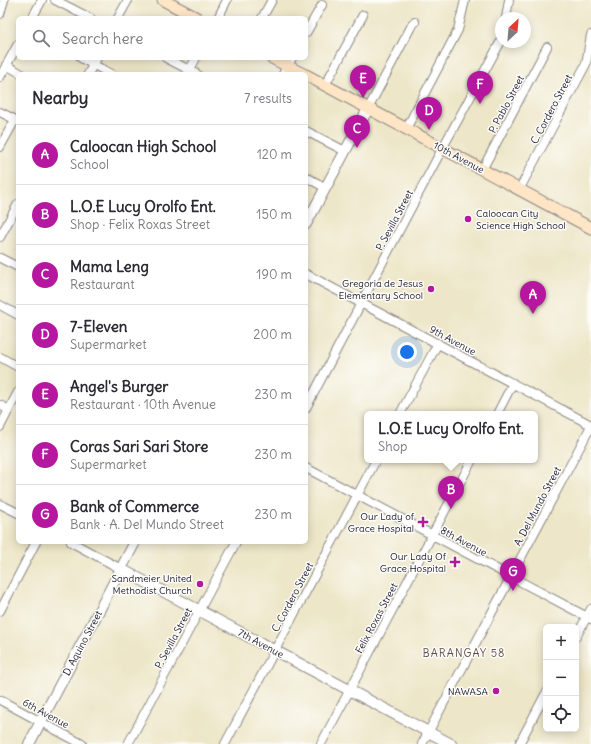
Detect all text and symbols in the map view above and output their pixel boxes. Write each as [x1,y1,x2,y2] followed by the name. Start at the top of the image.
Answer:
[495,12,531,48] north arrow
[16,16,308,60] search box
[30,27,52,49] icon: search
[62,29,143,48] text: Search here
[350,65,376,98] pin: E
[467,71,493,104] pin: F
[528,72,576,146] street label: C. Cordero Street
[486,73,527,135] street label: P. Pablo Street
[32,87,88,109] text: Nearby
[244,90,292,107] text: 7 results
[416,97,442,130] pin: D
[344,115,370,148] pin: C
[70,137,216,156] text: Caloocan High School
[431,139,486,176] street label: 10th Avenue
[41,146,49,163] text: A
[257,146,292,163] text: 120 m
[70,156,109,173] text: School
[373,187,416,253] street label: P. Sevilla Street
[70,197,216,216] text: L.O.E Lucy Orolfo Ent.
[41,206,49,223] text: B
[256,206,292,223] text: 150 m
[476,207,566,232] place label: Caloocan City Science High School
[463,214,473,224] marker: Caloocan City Science High School
[70,216,210,233] text: Shop · Felix Roxas Street
[70,257,149,276] text: Mama Leng
[41,266,49,283] text: C
[256,266,292,283] text: 190 m
[70,276,135,293] text: Restaurant
[339,277,423,302] place label: Gregoria de Jesus Elementary School
[520,281,546,314] pin: A
[426,284,436,294] marker: Gregoria de Jesus Elementary School
[70,317,128,336] text: 7-Eleven
[427,323,478,358] street label: 9th Avenue
[40,326,50,343] text: D
[253,326,292,343] text: 200 m
[70,336,147,353] text: Supermarket
[397,342,417,362] your location
[70,377,169,396] text: Angel's Burger
[41,386,49,403] text: E
[254,386,292,403] text: 230 m
[70,396,216,413] text: Restaurant · 10th Avenue
[364,411,538,463] popup
[378,419,524,438] text: L.O.E Lucy Orolfo Ent.
[70,437,208,456] text: Coras Sari Sari Store
[378,438,408,455] text: Shop
[41,446,49,463] text: F
[254,446,292,463] text: 230 m
[70,456,147,473] text: Supermarket
[511,464,564,548] street label: A. Del Mundo Street
[438,476,464,509] pin: B
[70,497,199,516] text: Bank of Commerce
[40,506,50,523] text: G
[254,506,292,523] text: 230 m
[348,510,415,535] place label: Our Lady of Grace Hospital
[70,516,224,533] text: Bank · A. Del Mundo Street
[417,516,429,528] marker: Our Lady of Grace Hospital
[438,524,489,559] street label: 8th Avenue
[380,550,447,575] place label: Our Lady Of Grace Hospital
[449,556,461,568] marker: Our Lady Of Grace Hospital
[500,558,526,591] pin: G
[269,560,317,634] street label: C. Cordero Street
[112,572,192,597] place label: Sandmeier United Methodist Church
[195,579,205,589] marker: Sandmeier United Methodist Church
[352,580,401,656] street label: Felix Roxas Street
[152,605,195,671] street label: P. Sevilla Street
[60,608,105,678] street label: D. Aquino Street
[543,624,579,732] map controls
[543,624,579,660] button: +
[236,626,286,661] street label: 7th Avenue
[423,646,505,660] district label: BARANGAY 58
[543,660,579,696] button: −
[448,685,489,698] place label: NAWASA
[491,686,501,696] marker: NAWASA
[20,696,71,731] street label: 6th Avenue
[543,696,579,732] button: locate

